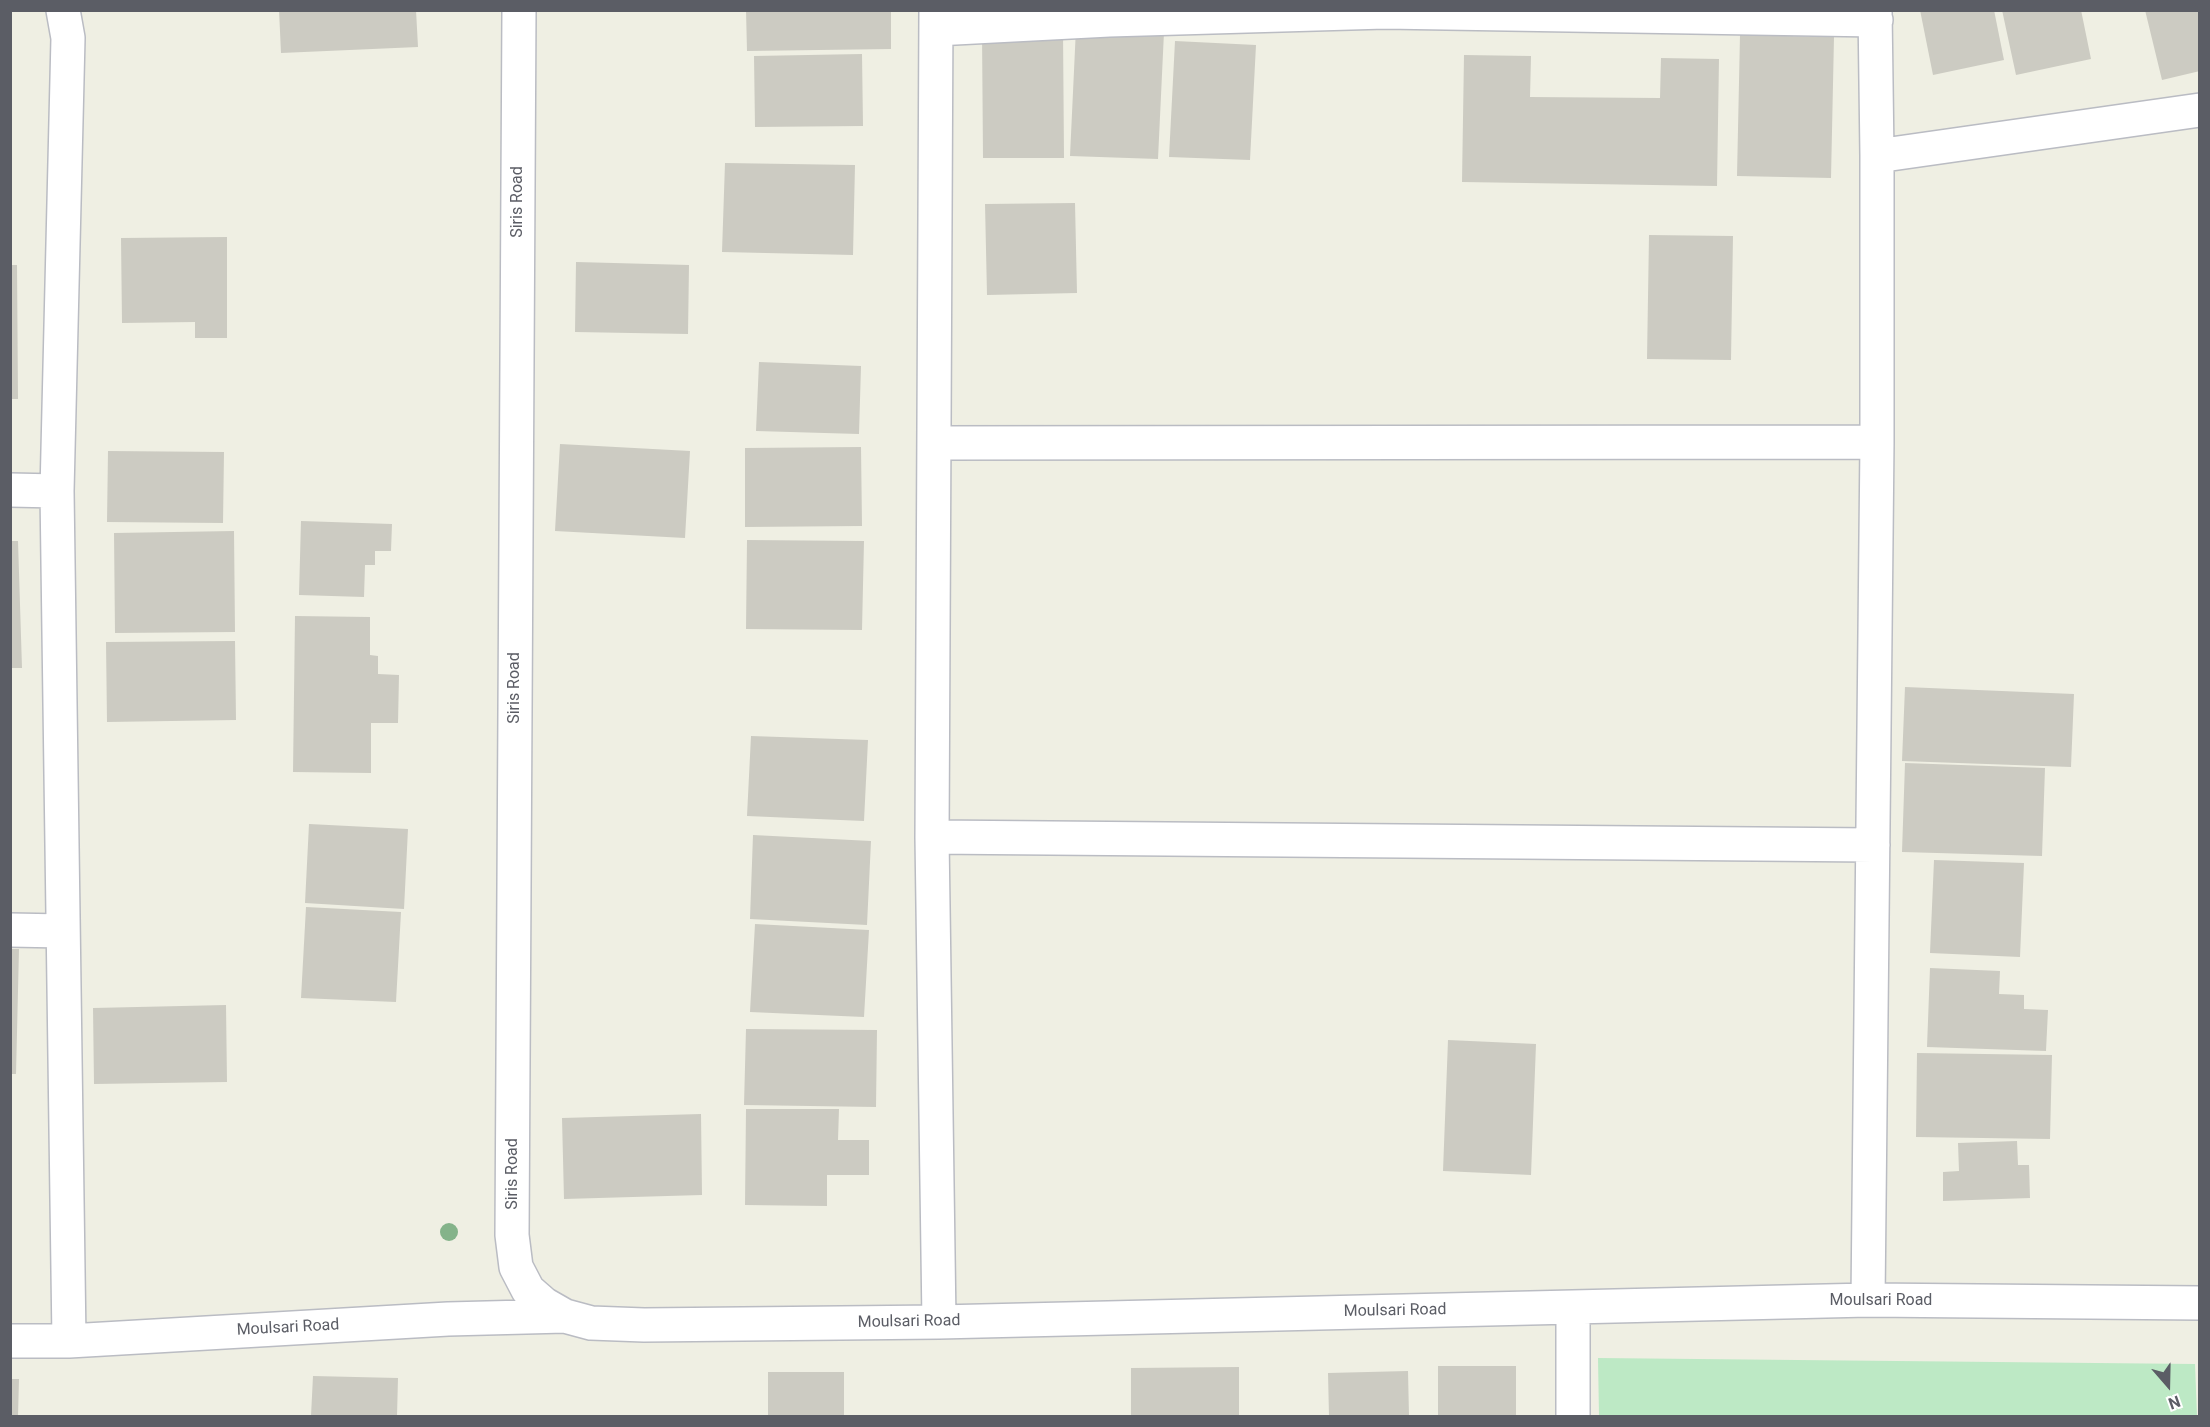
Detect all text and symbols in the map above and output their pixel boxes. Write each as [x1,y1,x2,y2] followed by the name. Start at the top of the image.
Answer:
[508,166,528,238] street label: Siris Road
[505,652,525,724] street label: Siris Road
[503,1138,523,1210] street label: Siris Road
[1830,1291,1932,1311] street label: Moulsari Road
[1343,1301,1447,1321] street label: Moulsari Road
[857,1312,961,1332] street label: Moulsari Road
[236,1316,340,1340] street label: Moulsari Road
[2138,1355,2198,1415] north arrow
[2166,1392,2183,1413] text: N

